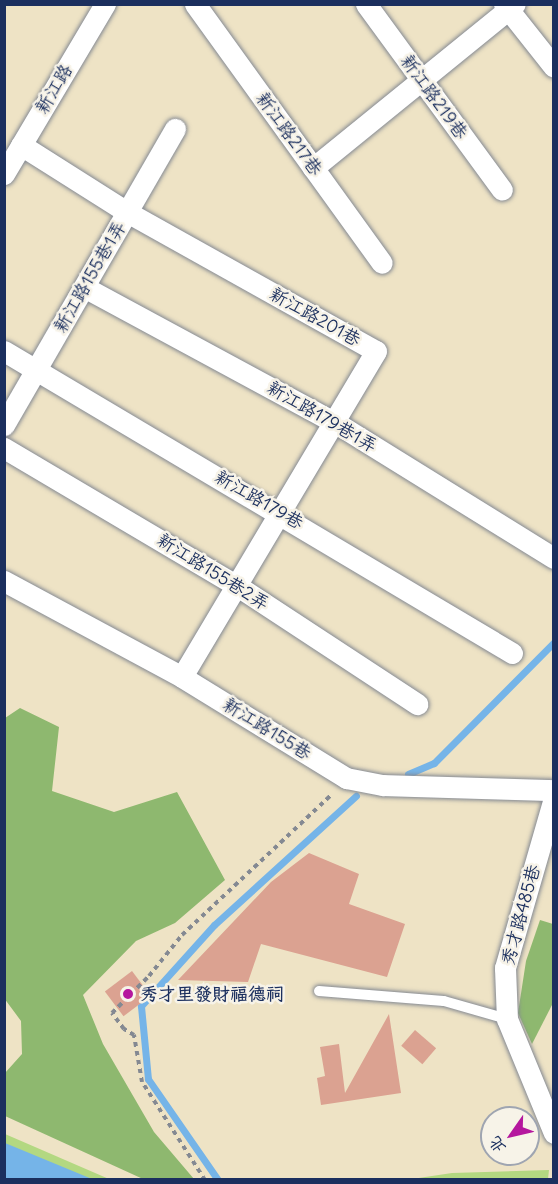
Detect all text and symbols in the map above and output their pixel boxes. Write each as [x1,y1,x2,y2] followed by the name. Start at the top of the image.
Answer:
[396,50,472,144] street label: 新江路219巷
[31,60,77,118] street label: 新江路
[252,88,326,180] street label: 新江路217巷
[49,217,131,337] street label: 新江路155巷1弄
[266,283,364,351] street label: 新江路201巷
[263,377,381,457] street label: 新江路179巷1弄
[211,466,307,534] street label: 新江路179巷
[153,529,273,615] street label: 新江路155巷2弄
[219,693,315,765] street label: 新江路155巷
[497,862,545,968] street label: 秀才路485巷
[140,983,284,1005] place label: 秀才里發財福德祠
[121,987,135,1001] marker: 秀才里發財福德祠
[480,1106,540,1166] north arrow
[484,1133,510,1157] text: 北

